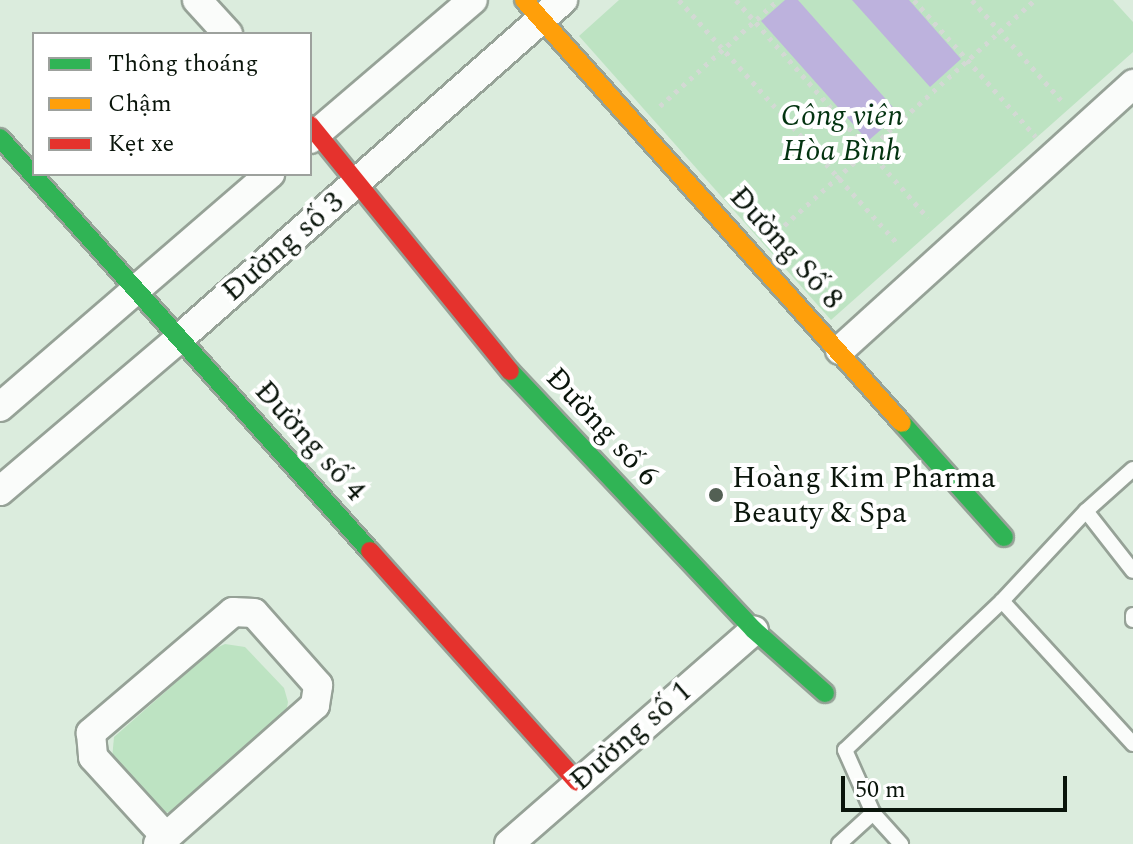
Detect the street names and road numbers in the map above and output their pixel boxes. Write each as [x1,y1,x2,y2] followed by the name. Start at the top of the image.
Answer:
[722,179,850,317] street label: Đường Số 8
[215,184,351,310] street label: Đường số 3
[538,360,666,494] street label: Đường số 6
[247,374,373,508] street label: Đường số 4
[563,673,699,799] street label: Đường số 1

